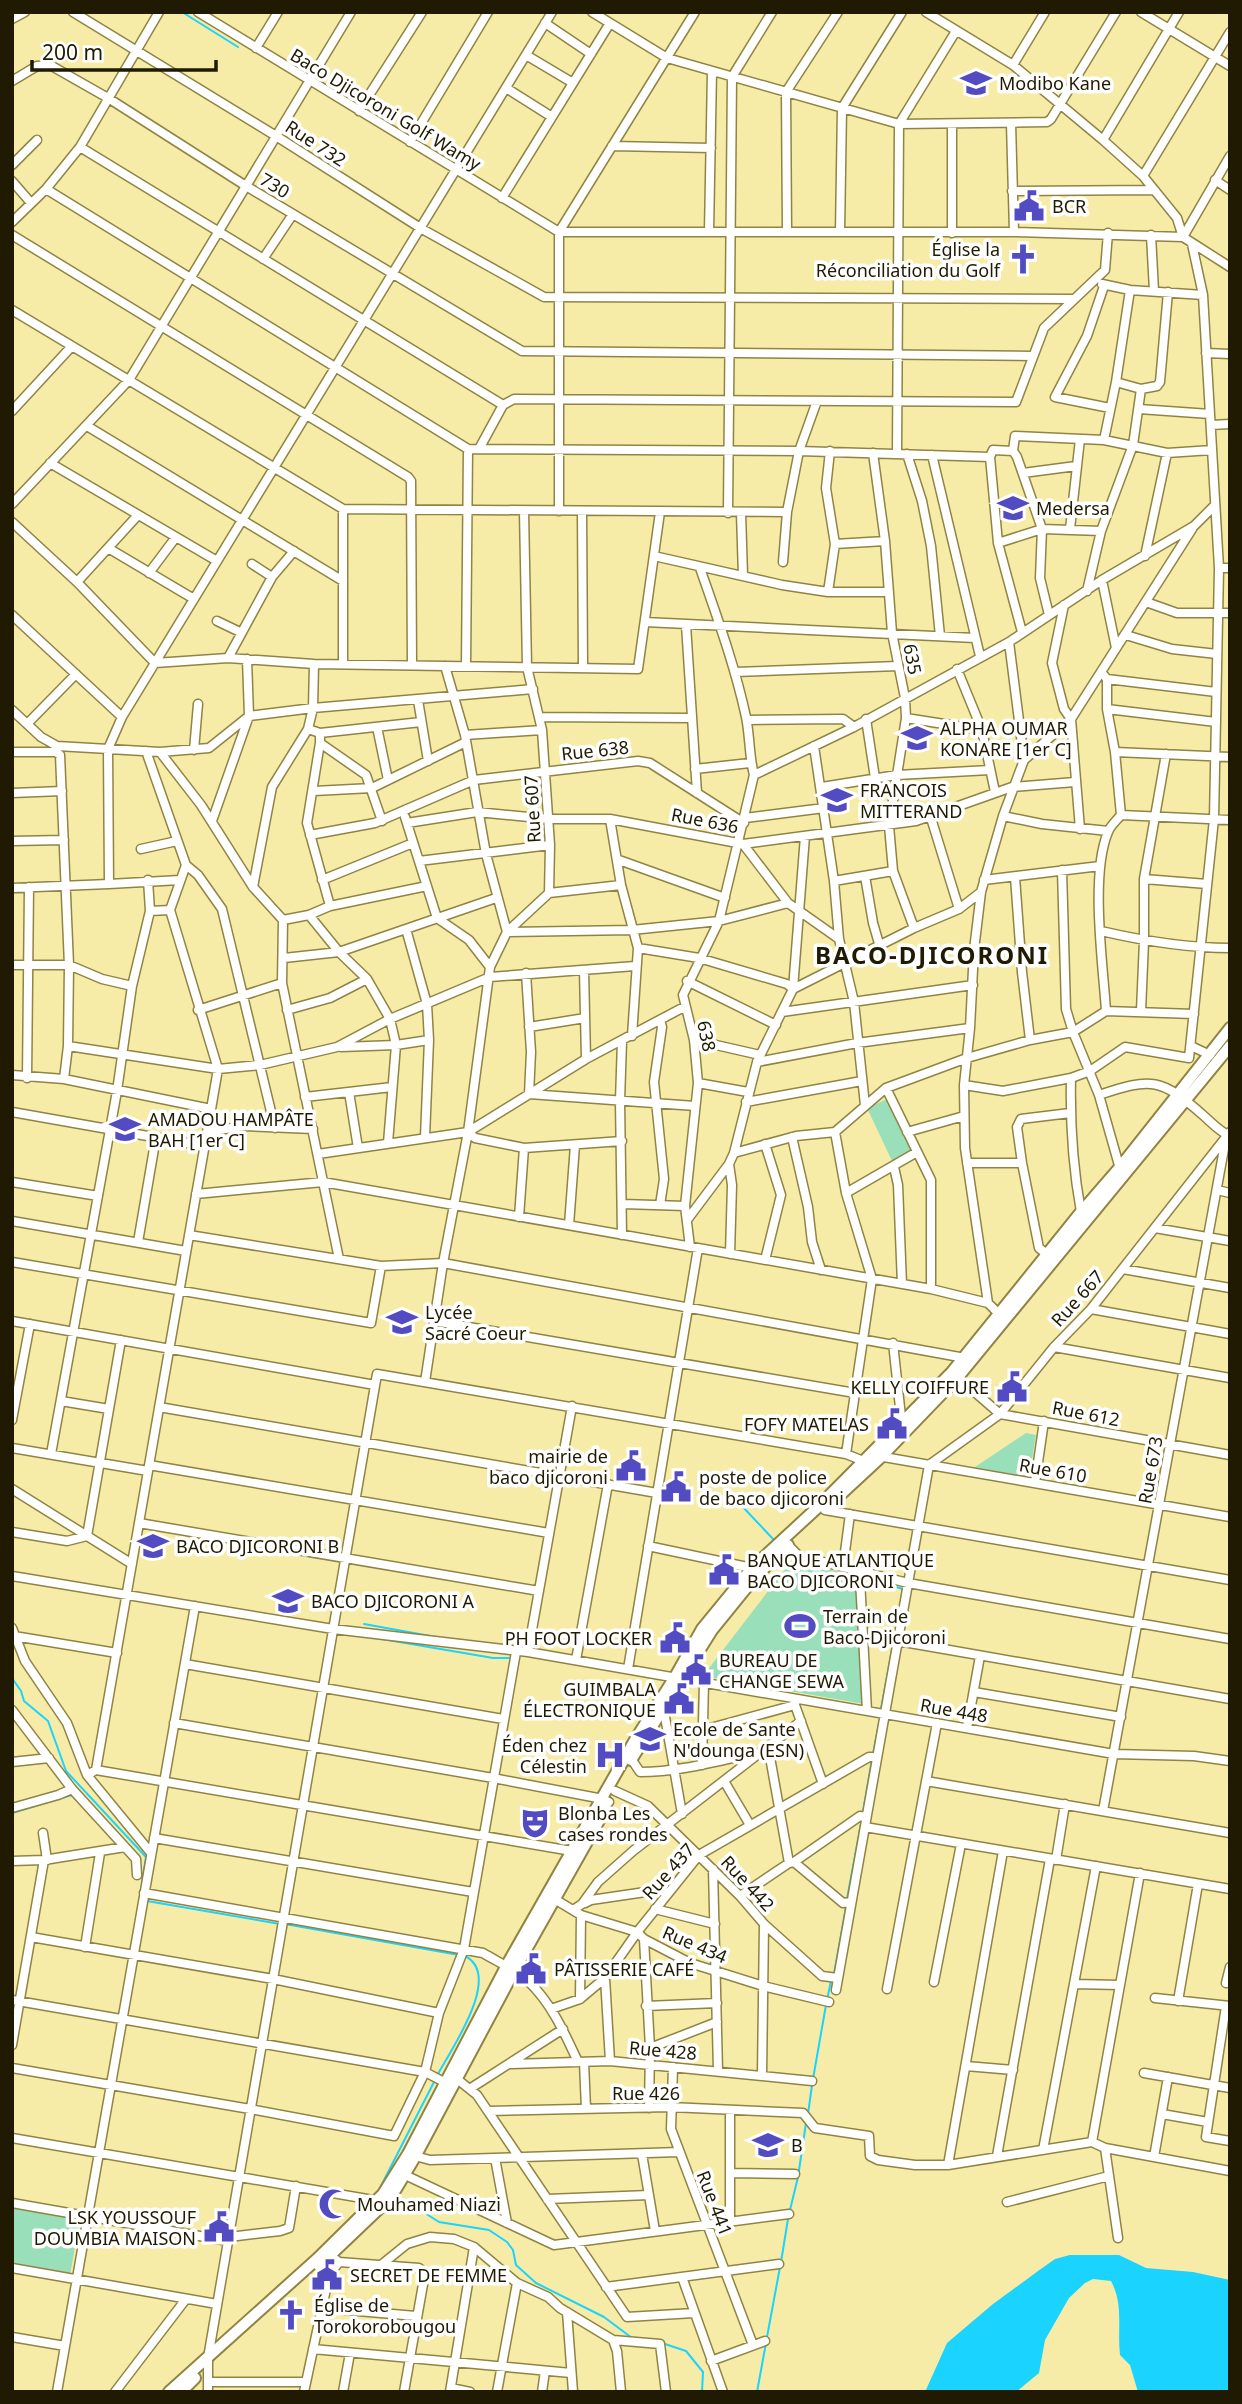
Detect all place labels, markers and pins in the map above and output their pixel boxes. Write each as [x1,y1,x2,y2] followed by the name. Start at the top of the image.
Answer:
[959,66,993,100] school or university icon: Modibo Kane
[999,71,1111,95] place label: Modibo Kane
[1012,189,1046,223] public building icon: BCR
[1052,194,1086,218] place label: BCR
[816,237,1001,282] place label: Église la Réconciliation du Golf
[1006,242,1040,276] church icon: Église la Réconciliation du Golf
[996,491,1030,525] school or university icon: Medersa
[1036,496,1110,520] place label: Medersa
[940,716,1072,761] place label: ALPHA OUMAR KONARE [1er C]
[900,721,934,755] school or university icon: ALPHA OUMAR KONARE [1er C]
[860,778,962,823] place label: FRANCOIS MITTERAND
[820,783,854,817] school or university icon: FRANCOIS MITTERAND
[148,1107,314,1152] place label: AMADOU HAMPÂTE BAH [1er C]
[108,1112,142,1146] school or university icon: AMADOU HAMPÂTE BAH [1er C]
[425,1300,527,1345] place label: Lycée Sacré Coeur
[385,1305,419,1339] school or university icon: Lycée Sacré Coeur
[995,1370,1029,1404] public building icon: KELLY COIFFURE
[850,1375,989,1399] place label: KELLY COIFFURE
[875,1407,909,1441] public building icon: FOFY MATELAS
[744,1412,869,1436] place label: FOFY MATELAS
[489,1444,608,1489] place label: mairie de baco djicoroni
[614,1449,648,1483] public building icon: mairie de baco djicoroni
[699,1465,844,1510] place label: poste de police de baco djicoroni
[659,1470,693,1504] public building icon: poste de police de baco djicoroni
[136,1529,170,1563] school or university icon: BACO DJICORONI B
[176,1534,339,1558] place label: BACO DJICORONI B
[747,1548,934,1593] place label: BANQUE ATLANTIQUE BACO DJICORONI
[707,1553,741,1587] public building icon: BANQUE ATLANTIQUE BACO DJICORONI
[271,1584,305,1618] school or university icon: BACO DJICORONI A
[311,1589,475,1613] place label: BACO DJICORONI A
[823,1604,946,1649] place label: Terrain de Baco-Djicoroni
[783,1609,817,1643] sports icon: Terrain de Baco-Djicoroni
[658,1621,692,1655] public building icon: PH FOOT LOCKER
[505,1626,652,1650] place label: PH FOOT LOCKER
[719,1648,845,1693] place label: BUREAU DE CHANGE SEWA
[679,1653,713,1687] public building icon: BUREAU DE CHANGE SEWA
[523,1677,656,1722] place label: GUIMBALA ÉLECTRONIQUE
[662,1682,696,1716] public building icon: GUIMBALA ÉLECTRONIQUE
[673,1717,804,1762] place label: Ecole de Sante N'dounga (ESN)
[633,1722,667,1756] school or university icon: Ecole de Sante N'dounga (ESN)
[502,1733,587,1778] place label: Éden chez Célestin
[593,1738,627,1772] hospital icon: Éden chez Célestin
[558,1801,668,1846] place label: Blonba Les cases rondes
[518,1806,552,1840] theatre icon: Blonba Les cases rondes
[514,1952,548,1986] public building icon: PÂTISSERIE CAFÉ
[554,1957,694,1981] place label: PÂTISSERIE CAFÉ
[751,2128,785,2162] school or university icon: B
[791,2133,803,2157] place label: B
[317,2187,351,2221] mosque icon: Mouhamed Niazi
[357,2192,501,2216] place label: Mouhamed Niazi
[34,2205,196,2250] place label: LSK YOUSSOUF DOUMBIA MAISON
[202,2210,236,2244] public building icon: LSK YOUSSOUF DOUMBIA MAISON
[310,2258,344,2292] public building icon: SECRET DE FEMME
[350,2263,507,2287] place label: SECRET DE FEMME
[314,2293,456,2338] place label: Église de Torokorobougou
[274,2298,308,2332] church icon: Église de Torokorobougou

